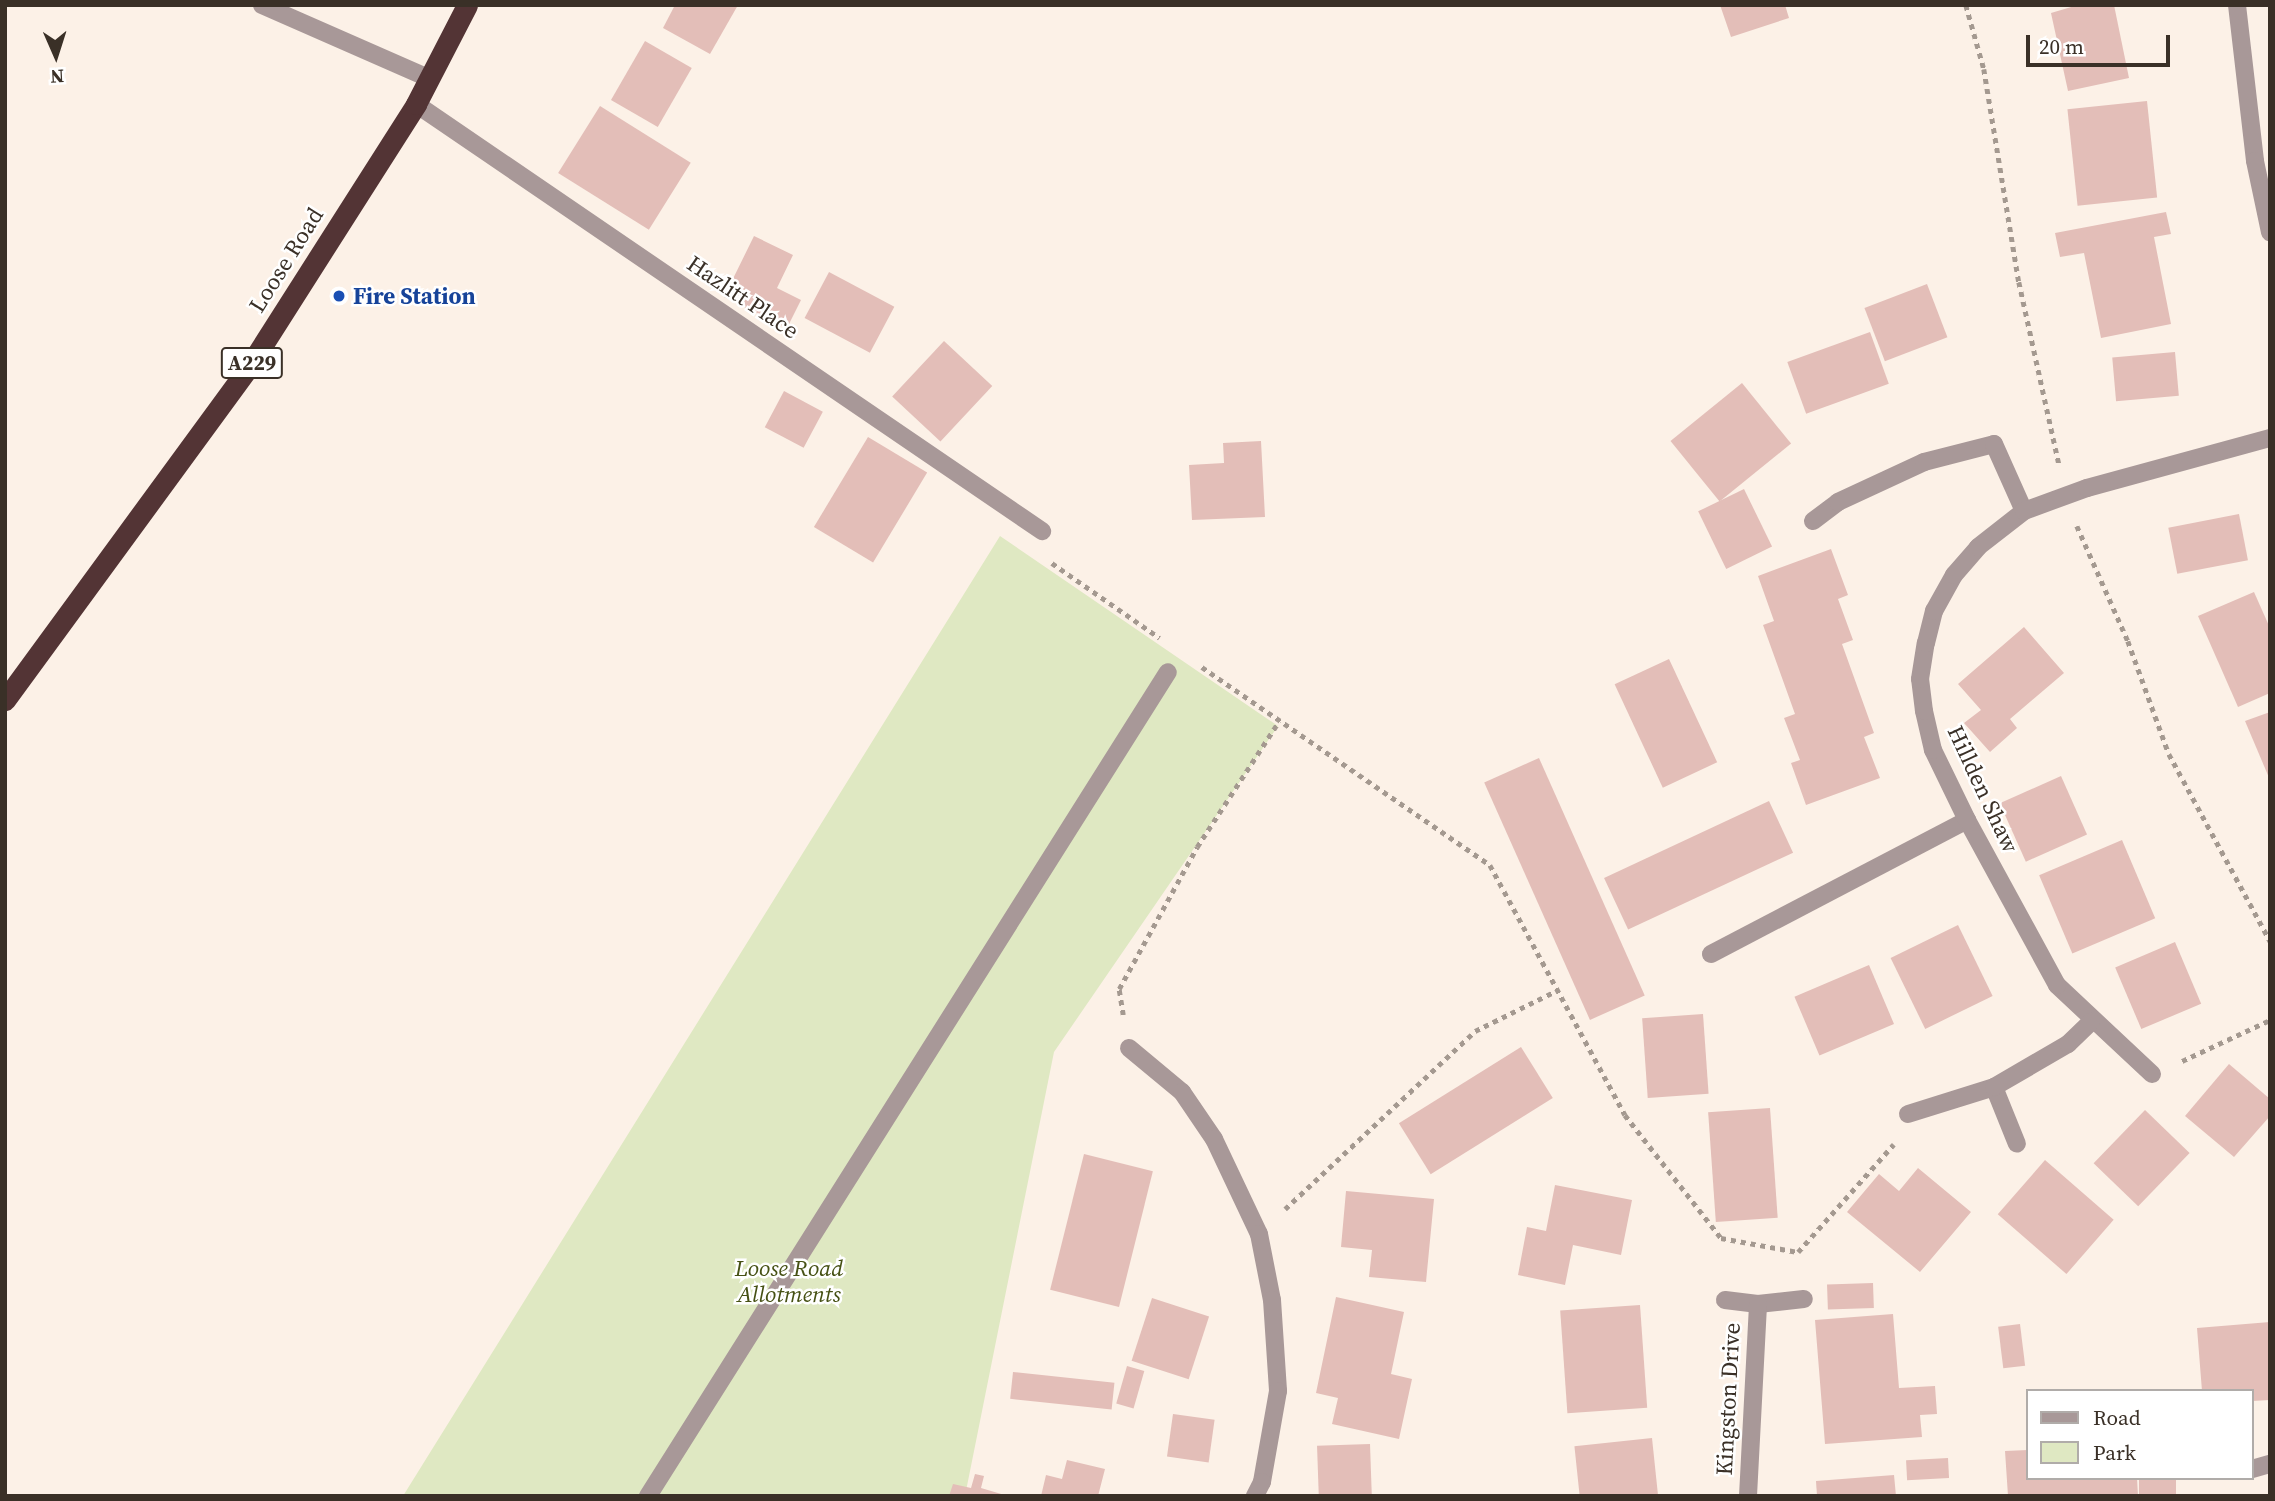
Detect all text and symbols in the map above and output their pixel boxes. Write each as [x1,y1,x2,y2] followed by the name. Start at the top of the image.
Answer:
[21,21,91,91] north arrow
[2030,21,2174,65] scale bar
[2039,32,2084,61] text: 20 m
[50,64,65,90] text: N
[243,203,329,317] street label: Loose Road
[682,250,804,344] street label: Hazlitt Place
[353,282,476,310] place label: Fire Station
[331,288,347,304] marker: Fire Station
[220,346,284,380] road number: A229
[1942,721,2024,857] street label: Hillden Shaw
[735,1254,843,1308] park label: Loose Road Allotments
[1710,1322,1746,1476] street label: Kingston Drive
[2026,1389,2254,1480] legend
[2093,1403,2141,1432] text: Road
[2093,1438,2136,1467] text: Park

